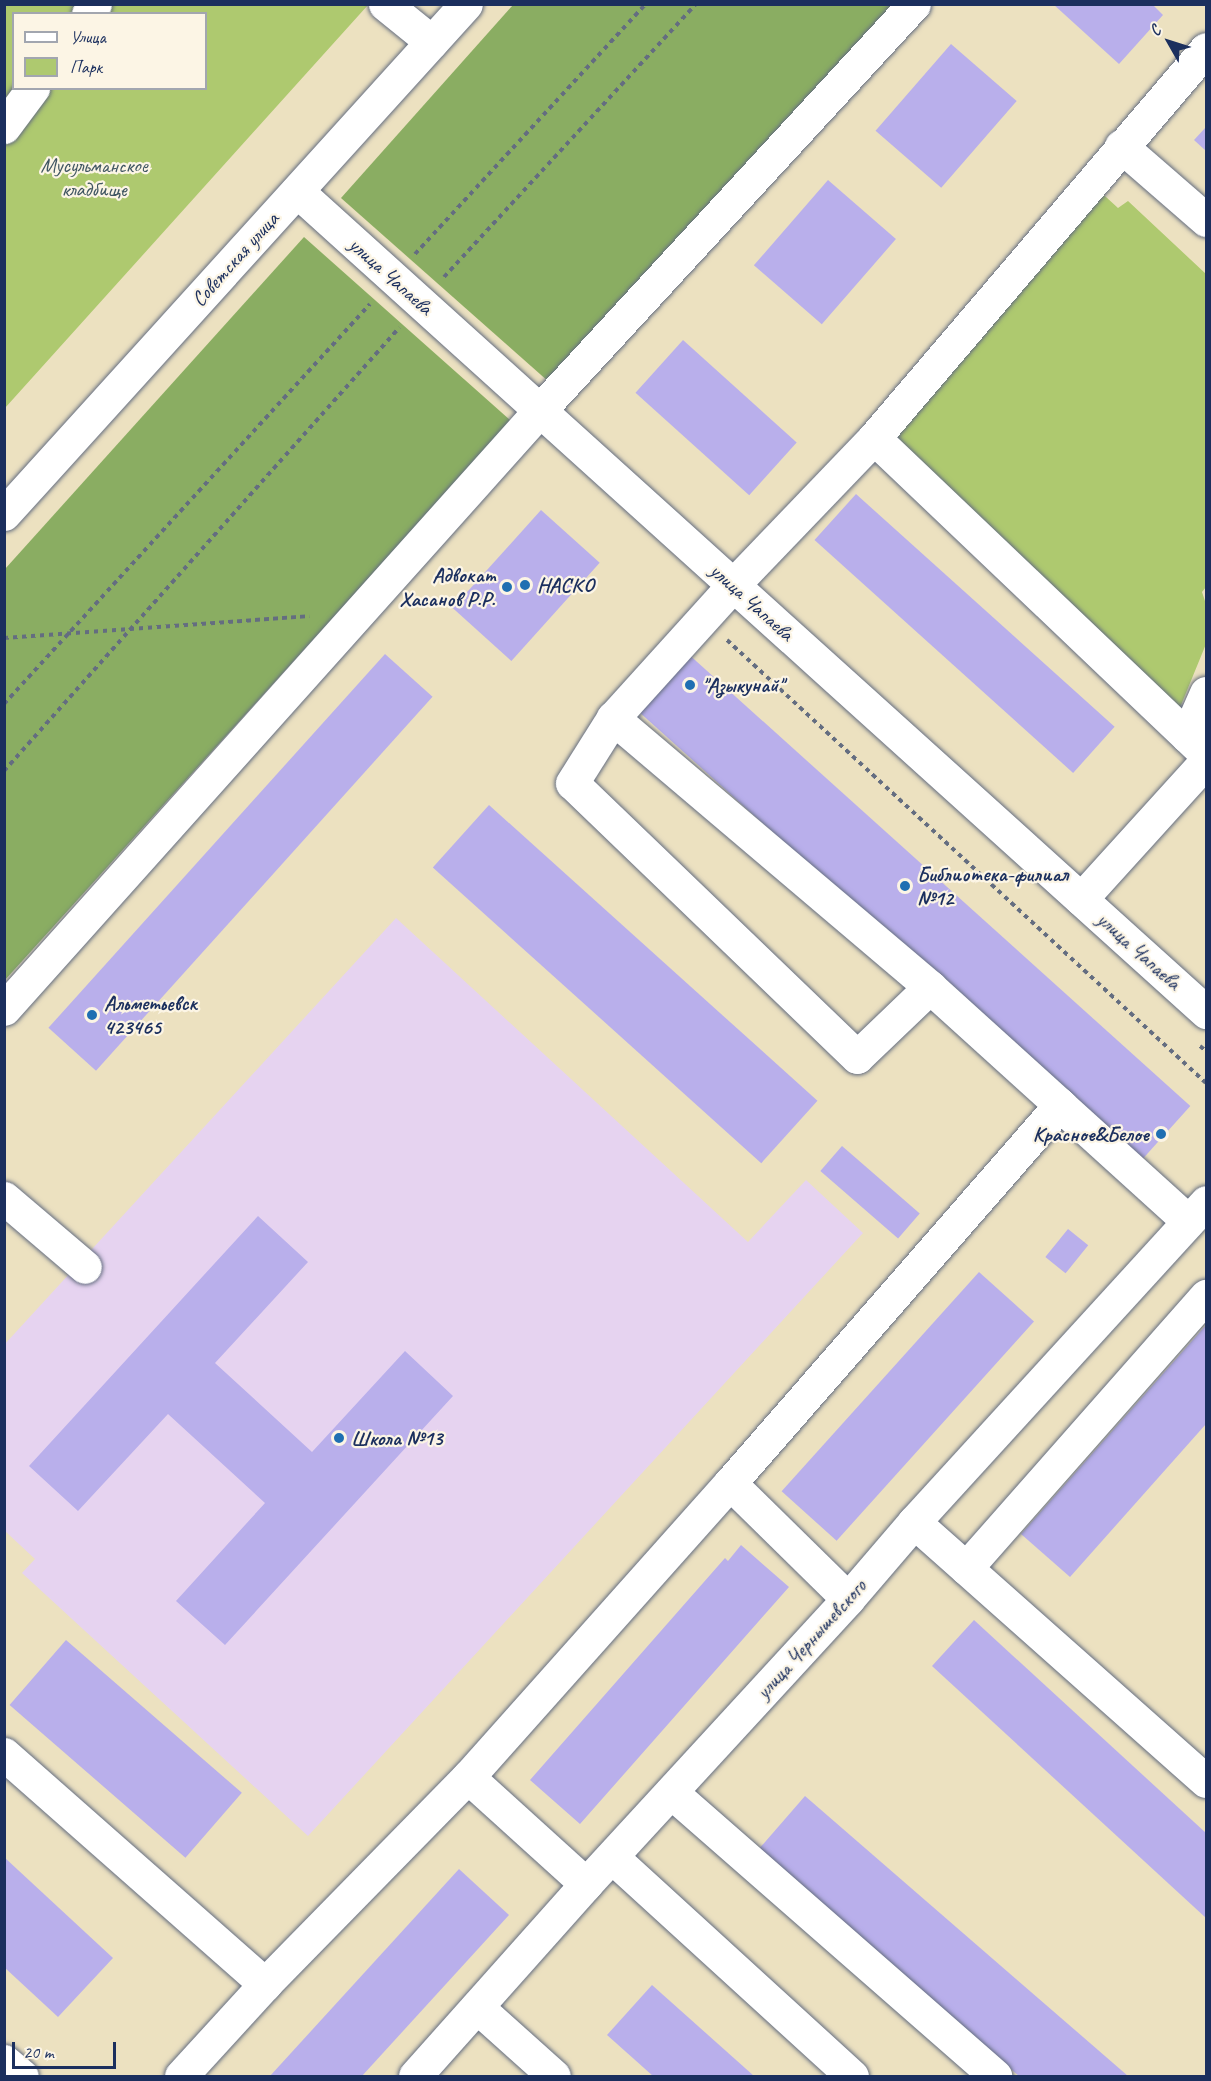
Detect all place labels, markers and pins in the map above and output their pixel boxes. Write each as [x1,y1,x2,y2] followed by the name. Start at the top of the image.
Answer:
[399,562,495,612] place label: Адвокат Хасанов Р.Р.
[537,572,594,598] place label: НАСКО
[518,578,532,592] marker: НАСКО
[500,580,514,594] marker: Адвокат Хасанов Р.Р.
[702,672,783,698] place label: "Азыкунай"
[683,678,697,692] marker: "Азыкунай"
[917,861,1068,911] place label: Библиотека-филиал №12
[898,879,912,893] marker: Библиотека-филиал №12
[104,990,197,1040] place label: Альметьевск 423465
[85,1008,99,1022] marker: Альметьевск 423465
[1033,1121,1149,1147] place label: Красное&Белое
[1154,1127,1168,1141] marker: Красное&Белое
[351,1425,442,1451] place label: Школа №13
[332,1431,346,1445] marker: Школа №13

